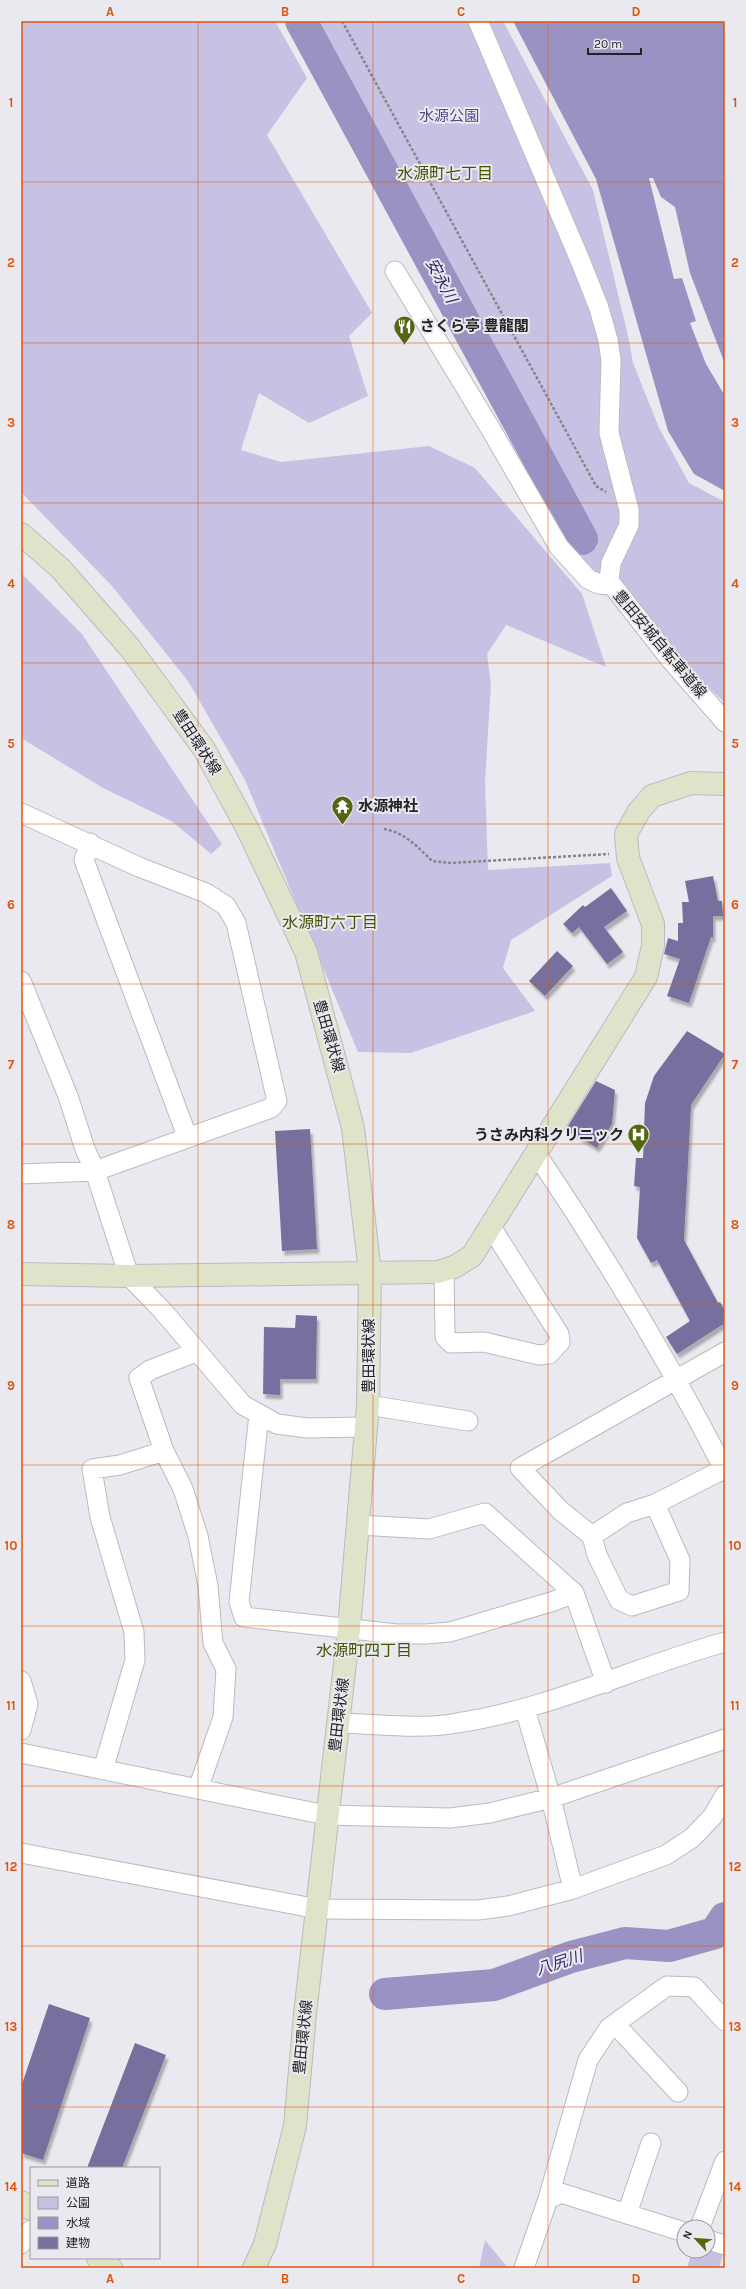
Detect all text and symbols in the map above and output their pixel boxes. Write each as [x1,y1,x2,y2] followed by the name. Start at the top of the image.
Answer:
[106,4,114,19] text: A
[281,4,289,19] text: B
[457,4,465,19] text: C
[632,4,641,19] text: D
[588,30,641,56] scale bar
[594,37,622,51] text: 20 m
[9,95,13,110] text: 1
[733,95,737,110] text: 1
[419,107,479,125] park label: 水源公園
[397,164,493,183] district label: 水源町七丁目
[7,255,15,270] text: 2
[422,255,462,308] water label: 安永川
[731,255,739,270] text: 2
[391,313,417,346] restaurant icon: さくら亭 豊龍閣
[420,317,529,335] place label: さくら亭 豊龍閣
[7,415,15,430] text: 3
[731,415,739,430] text: 3
[7,576,15,591] text: 4
[731,576,739,591] text: 4
[610,587,710,701] street label: 豊田安城自転車道線
[169,706,225,778] street label: 豊田環状線
[7,736,15,751] text: 5
[731,736,739,751] text: 5
[329,793,355,826] temple icon: 水源神社
[358,797,418,815] place label: 水源神社
[7,897,15,912] text: 6
[731,897,739,912] text: 6
[282,913,378,932] district label: 水源町六丁目
[310,997,348,1075] street label: 豊田環状線
[8,1057,15,1072] text: 7
[732,1057,739,1072] text: 7
[626,1122,652,1155] hospital icon: うさみ内科クリニック
[474,1126,624,1144] place label: うさみ内科クリニック
[7,1217,15,1232] text: 8
[731,1217,739,1232] text: 8
[360,1318,378,1394] street label: 豊田環状線
[7,1378,15,1393] text: 9
[731,1378,739,1393] text: 9
[5,1538,17,1553] text: 10
[729,1538,741,1553] text: 10
[316,1641,412,1660] district label: 水源町四丁目
[325,1677,353,1753] street label: 豊田環状線
[6,1698,16,1713] text: 11
[730,1698,740,1713] text: 11
[5,1859,17,1874] text: 12
[729,1859,741,1874] text: 12
[533,1945,587,1979] water label: 八尻川
[290,1999,316,2075] street label: 豊田環状線
[5,2019,17,2034] text: 13
[729,2019,741,2034] text: 13
[30,2167,160,2259] legend
[66,2176,90,2190] text: 道路
[5,2179,17,2194] text: 14
[729,2179,741,2194] text: 14
[66,2196,90,2210] text: 公園
[66,2216,90,2230] text: 水域
[676,2219,716,2259] north arrow
[680,2228,695,2241] text: N
[66,2236,90,2250] text: 建物
[106,2271,114,2286] text: A
[281,2271,289,2286] text: B
[457,2271,465,2286] text: C
[632,2271,641,2286] text: D

